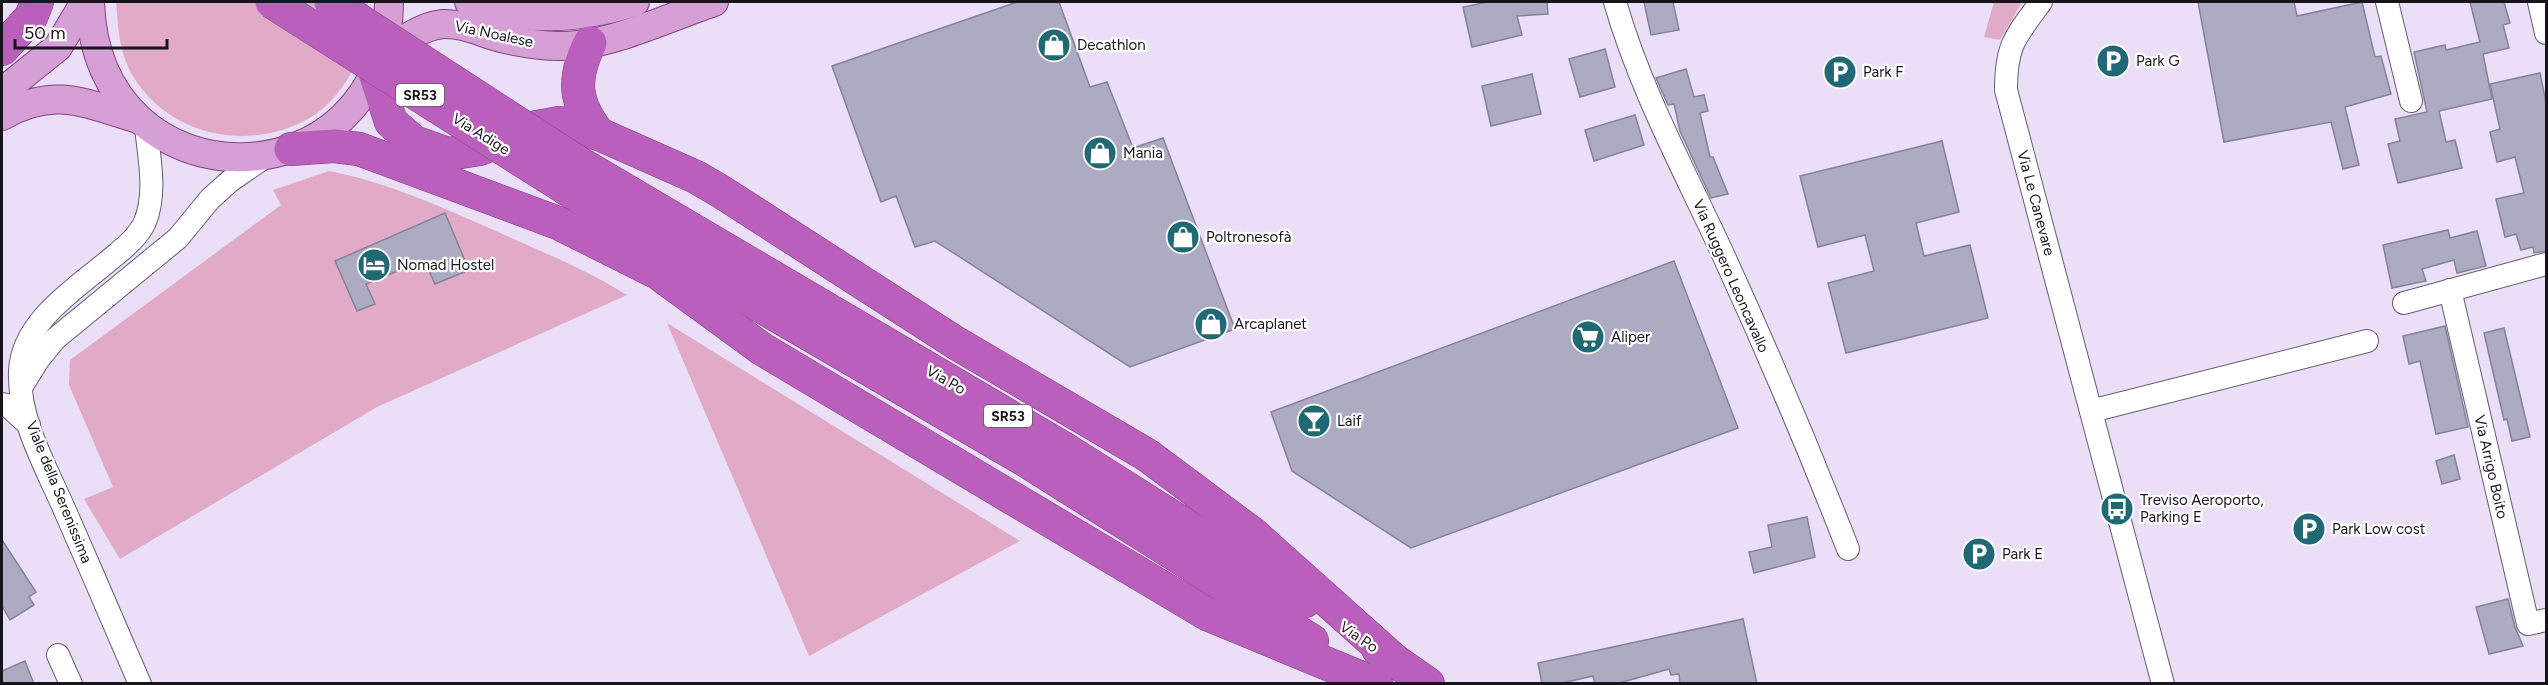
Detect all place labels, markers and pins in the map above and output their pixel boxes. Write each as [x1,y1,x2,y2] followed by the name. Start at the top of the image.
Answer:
[1036,27,1072,63] shop icon: Decathlon
[1077,36,1146,54] place label: Decathlon
[2095,43,2131,79] parking icon: Park G
[2136,52,2180,70] place label: Park G
[1822,54,1858,90] parking icon: Park F
[1863,63,1903,81] place label: Park F
[1082,135,1118,171] shop icon: Mania
[1123,144,1163,162] place label: Mania
[1165,219,1201,255] shop icon: Poltronesofà
[1206,228,1291,246] place label: Poltronesofà
[356,247,392,283] hotel icon: Nomad Hostel
[397,256,494,274] place label: Nomad Hostel
[1193,306,1229,342] shop icon: Arcaplanet
[1234,315,1307,333] place label: Arcaplanet
[1570,319,1606,355] supermarket icon: Aliper
[1611,328,1650,346] place label: Aliper
[1296,403,1332,439] bar icon: Laif
[1337,412,1362,430] place label: Laif
[2099,491,2135,527] bus stop icon: Treviso Aeroporto, Parking E
[2140,491,2264,526] place label: Treviso Aeroporto, Parking E
[2291,511,2327,547] parking icon: Park Low cost
[2332,520,2426,538] place label: Park Low cost
[1961,536,1997,572] parking icon: Park E
[2002,545,2043,563] place label: Park E

